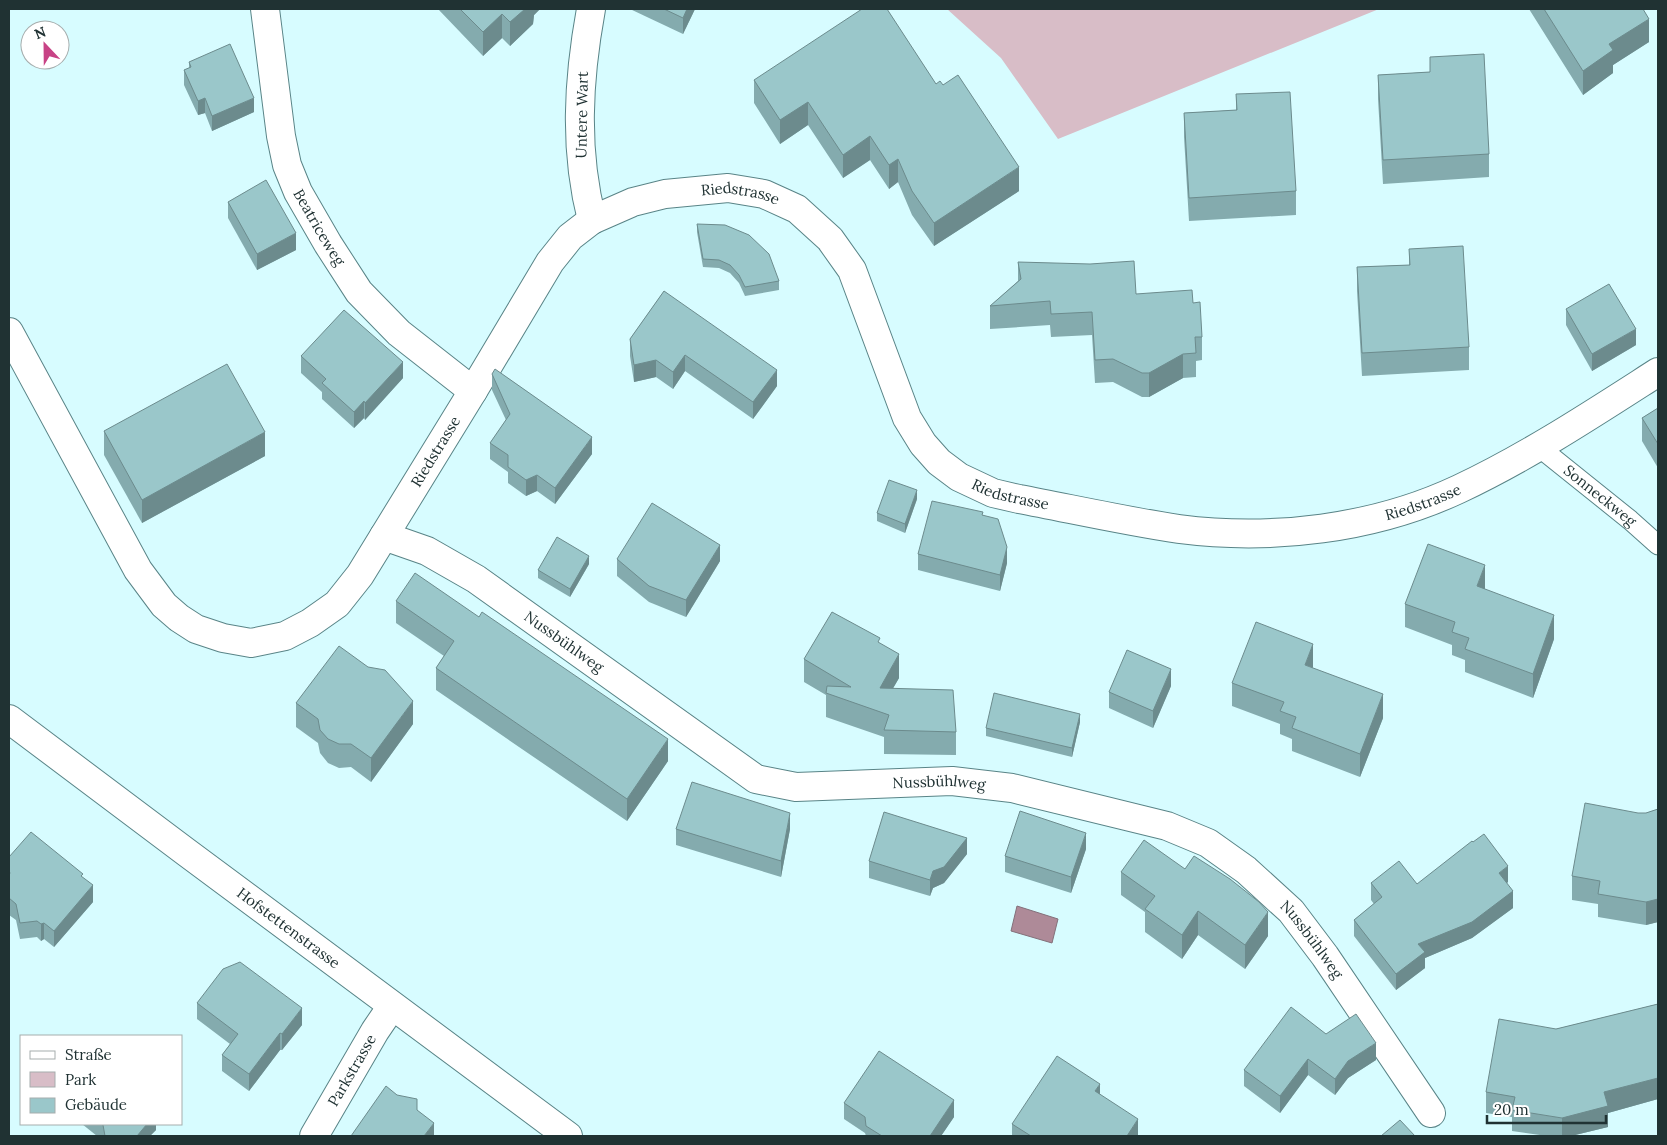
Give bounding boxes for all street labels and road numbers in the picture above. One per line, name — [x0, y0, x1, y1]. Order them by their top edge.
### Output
street label: Untere Wart — [571, 71, 592, 159]
street label: Riedstrasse — [700, 178, 783, 209]
street label: Beatriceweg — [289, 186, 350, 270]
street label: Riedstrasse — [406, 412, 464, 490]
street label: Sonneckweg — [1560, 461, 1641, 531]
street label: Riedstrasse — [969, 474, 1051, 514]
street label: Riedstrasse — [1383, 479, 1464, 524]
street label: Nussbühlweg — [521, 607, 608, 677]
street label: Nussbühlweg — [892, 771, 987, 794]
street label: Hofstettenstrasse — [233, 883, 344, 972]
street label: Nussbühlweg — [1276, 896, 1348, 983]
street label: Parkstrasse — [323, 1031, 380, 1109]

